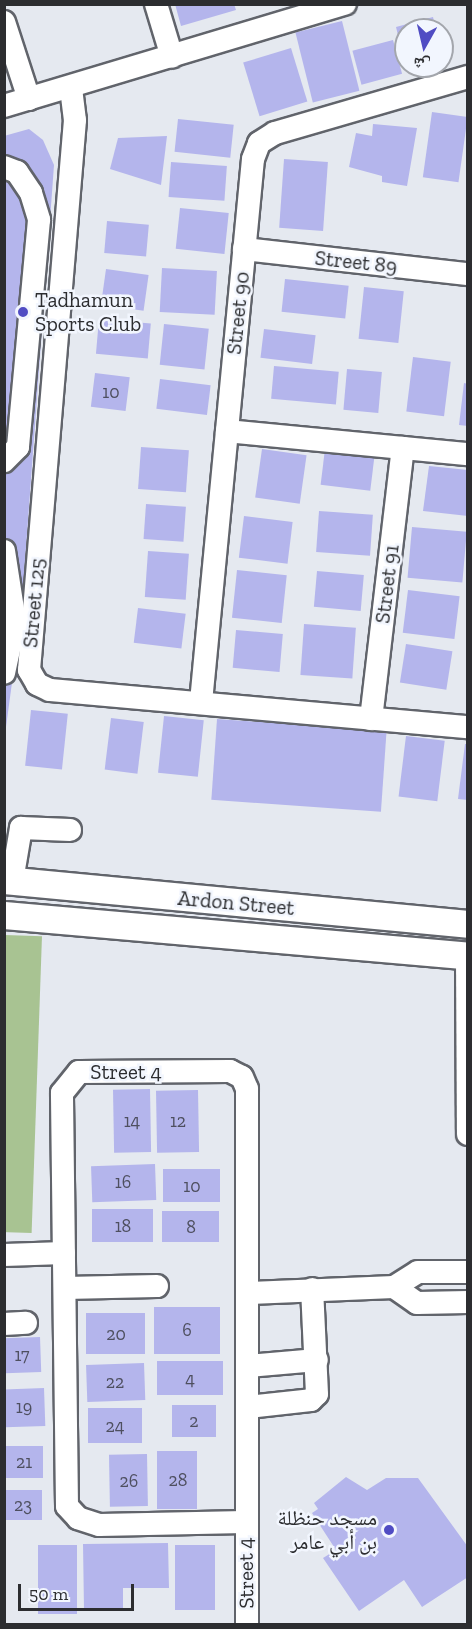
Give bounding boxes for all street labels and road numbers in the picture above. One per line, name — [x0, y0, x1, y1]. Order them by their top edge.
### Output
street label: Street 89 — [314, 245, 398, 279]
street label: Street 90 — [221, 270, 255, 356]
street label: Street 91 — [370, 543, 404, 625]
street label: Street 125 — [18, 557, 50, 649]
street label: Ardon Street — [177, 885, 295, 921]
street label: Street 4 — [90, 1059, 162, 1085]
street label: Street 4 — [233, 1537, 259, 1609]

